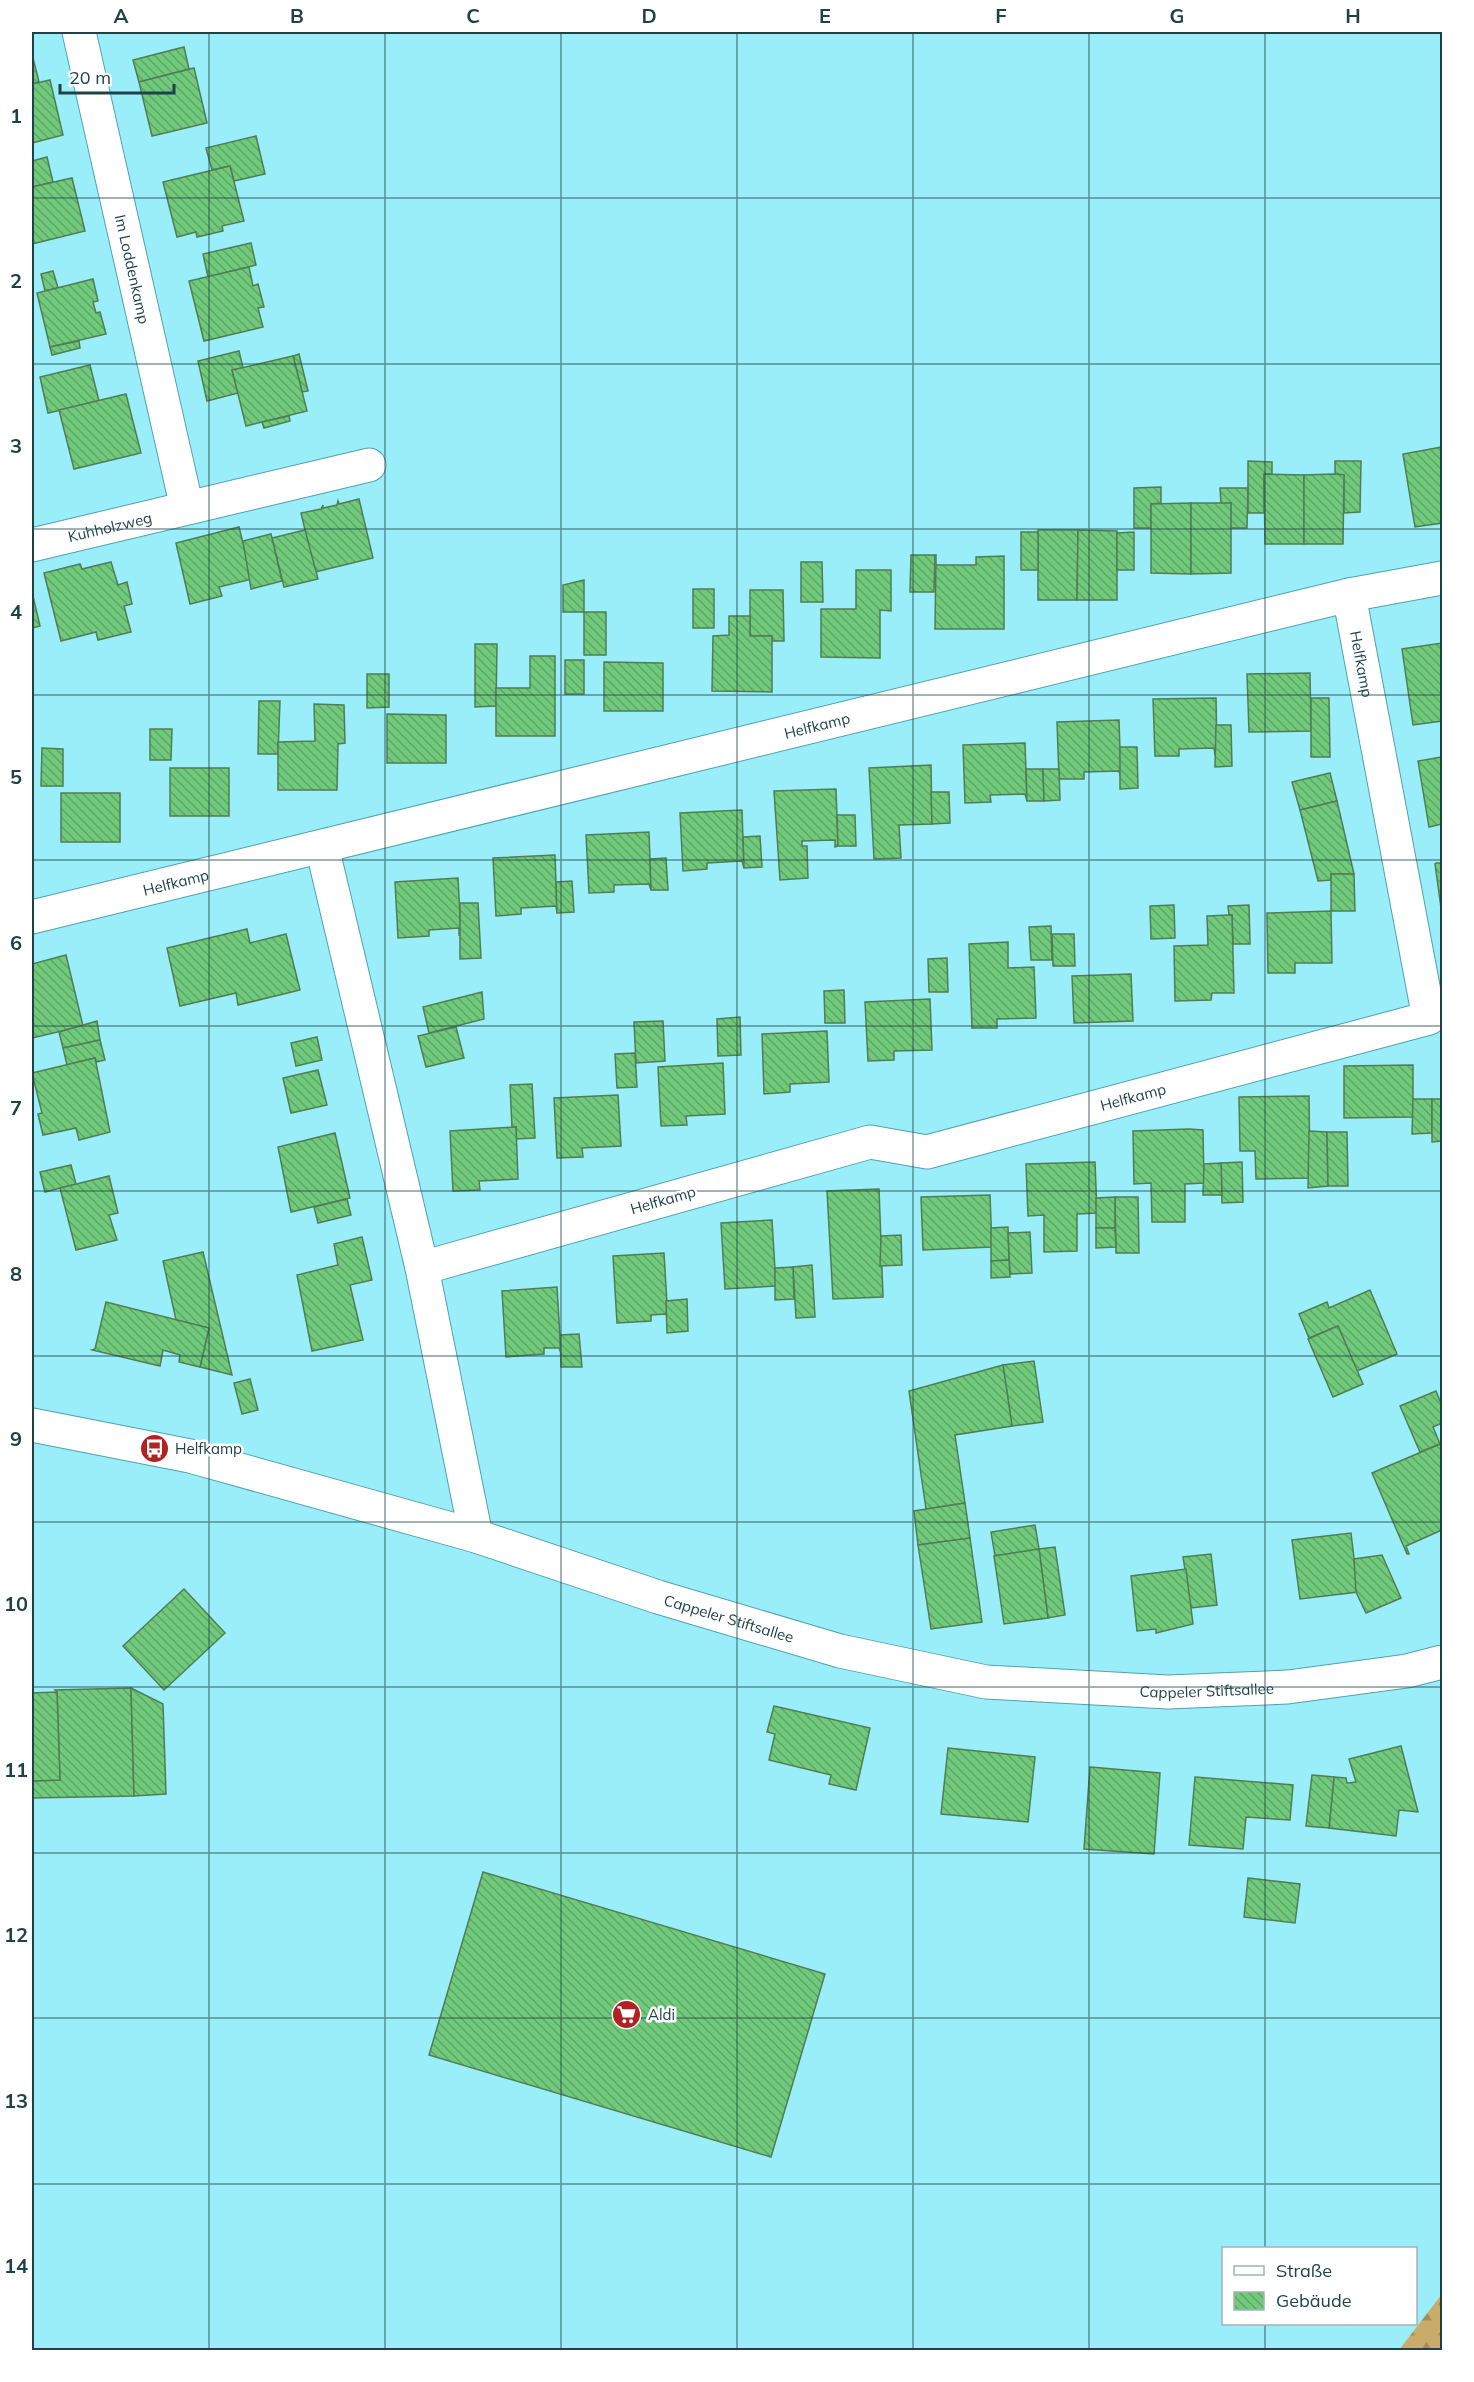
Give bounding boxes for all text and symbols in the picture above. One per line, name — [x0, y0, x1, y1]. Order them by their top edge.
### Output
text: A — [114, 3, 129, 28]
text: B — [290, 3, 304, 28]
text: C — [466, 3, 480, 28]
text: D — [641, 3, 657, 28]
text: E — [819, 3, 831, 28]
text: F — [995, 3, 1007, 28]
text: G — [1170, 3, 1184, 28]
text: H — [1345, 3, 1361, 28]
scale bar — [60, 57, 174, 95]
text: 20 m — [69, 66, 111, 89]
text: 1 — [10, 103, 22, 128]
street label: Im Loddenkamp — [111, 212, 154, 325]
text: 2 — [10, 268, 22, 293]
text: 3 — [10, 433, 22, 458]
street label: Kuhholzweg — [66, 507, 154, 546]
text: 4 — [10, 599, 22, 624]
street label: Helfkamp — [1346, 629, 1378, 699]
street label: Helfkamp — [782, 708, 852, 742]
text: 5 — [10, 764, 22, 789]
street label: Helfkamp — [141, 865, 211, 899]
text: 6 — [10, 930, 22, 955]
street label: Helfkamp — [1098, 1079, 1168, 1115]
text: 7 — [10, 1095, 22, 1120]
street label: Helfkamp — [628, 1182, 698, 1218]
text: 8 — [10, 1261, 22, 1286]
text: 9 — [10, 1426, 22, 1451]
bus stop icon: Helfkamp — [138, 1432, 170, 1464]
place label: Helfkamp — [175, 1439, 242, 1458]
street label: Cappeler Stiftsallee — [662, 1590, 796, 1646]
text: 10 — [4, 1591, 28, 1616]
street label: Cappeler Stiftsallee — [1139, 1678, 1274, 1702]
text: 11 — [4, 1757, 28, 1782]
text: 12 — [4, 1922, 28, 1947]
supermarket icon: Aldi — [611, 1998, 643, 2030]
place label: Aldi — [648, 2005, 675, 2024]
text: 13 — [4, 2088, 28, 2113]
legend — [1222, 2247, 1417, 2325]
text: 14 — [4, 2253, 28, 2278]
text: Straße — [1276, 2259, 1332, 2282]
text: Gebäude — [1276, 2289, 1352, 2312]

